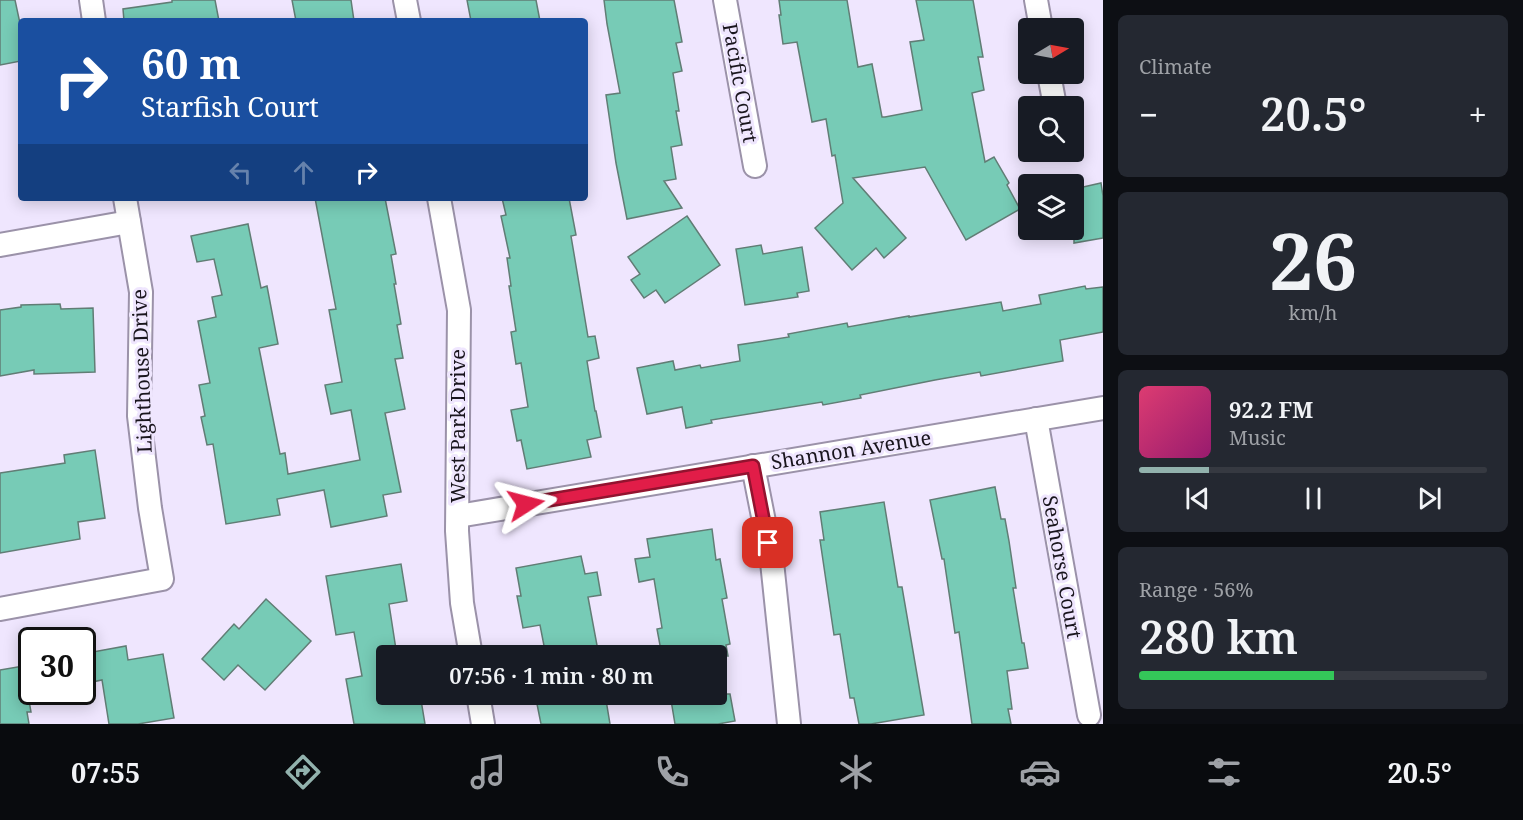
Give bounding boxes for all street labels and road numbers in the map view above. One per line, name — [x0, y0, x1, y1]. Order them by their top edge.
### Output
street label: Pacific Court — [717, 21, 764, 145]
street label: Lighthouse Drive — [125, 289, 158, 453]
street label: West Park Drive — [444, 349, 471, 503]
street label: Shannon Avenue — [769, 424, 933, 475]
street label: Seahorse Court — [1037, 493, 1088, 640]

